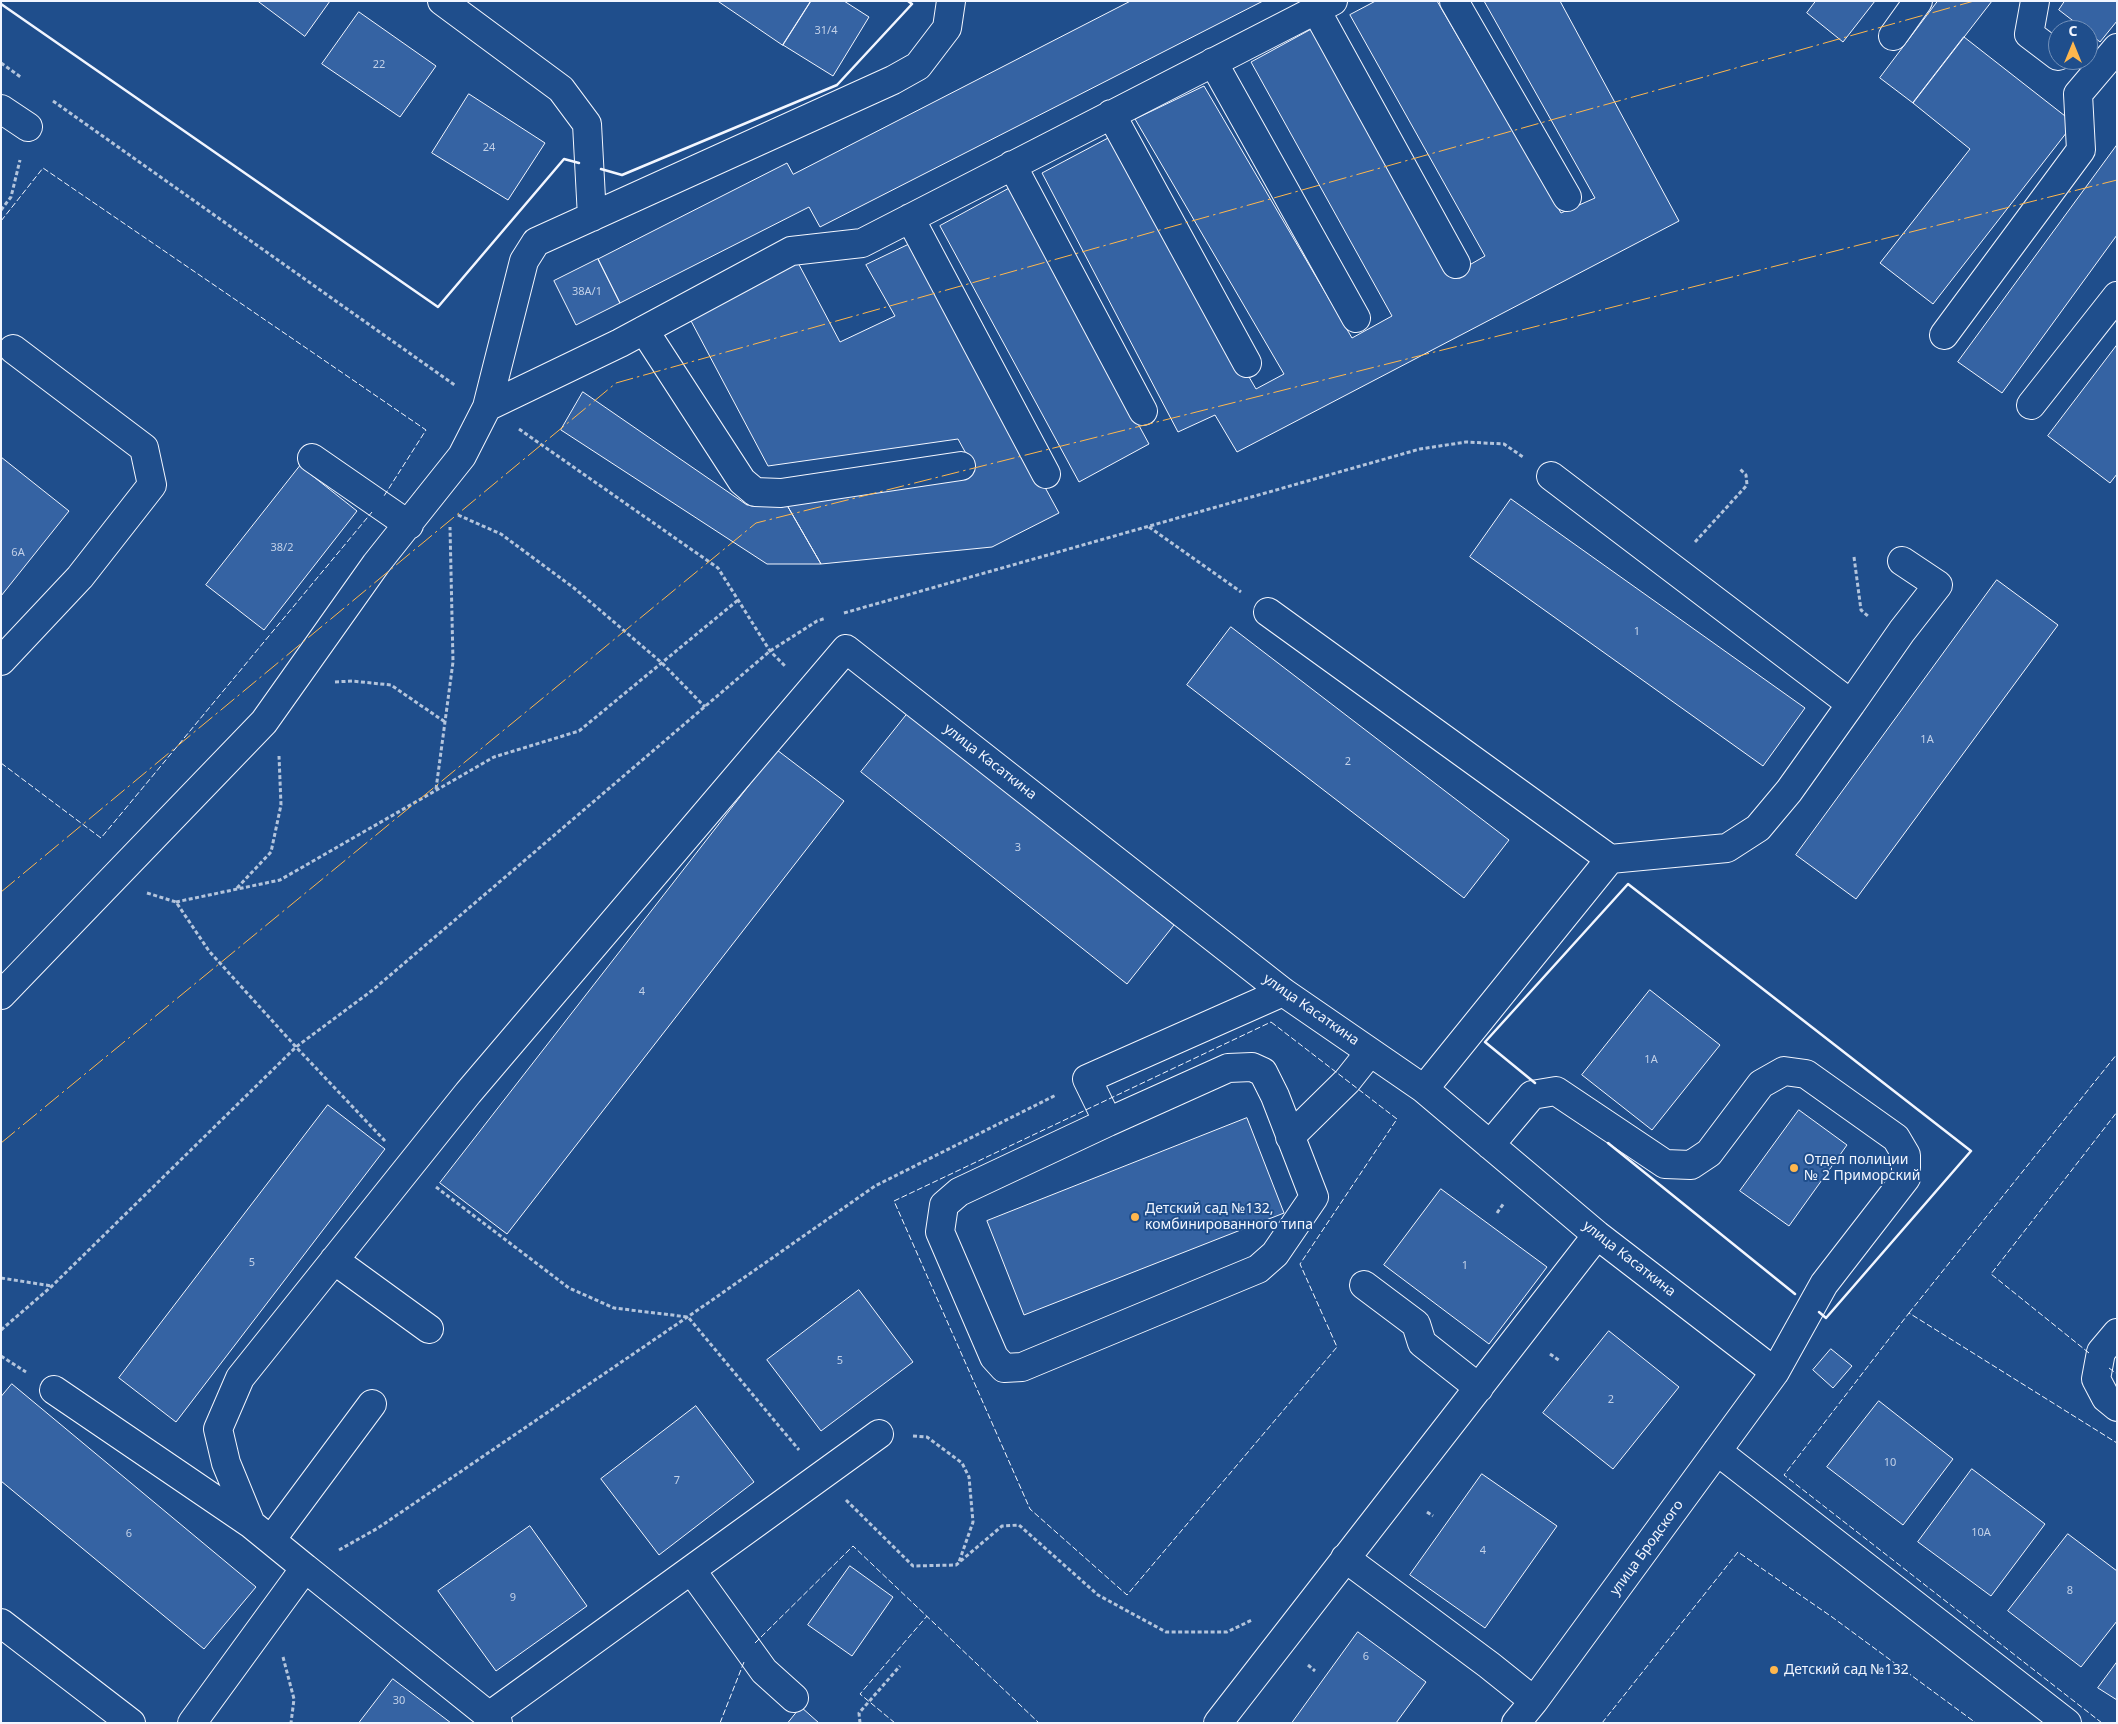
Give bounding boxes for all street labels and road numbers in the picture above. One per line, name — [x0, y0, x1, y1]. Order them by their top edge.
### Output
street label: улица Касаткина — [940, 721, 1040, 803]
street label: улица Касаткина — [1260, 971, 1362, 1049]
street label: улица Касаткина — [1579, 1218, 1679, 1300]
street label: улица Бродского — [1607, 1497, 1687, 1599]

